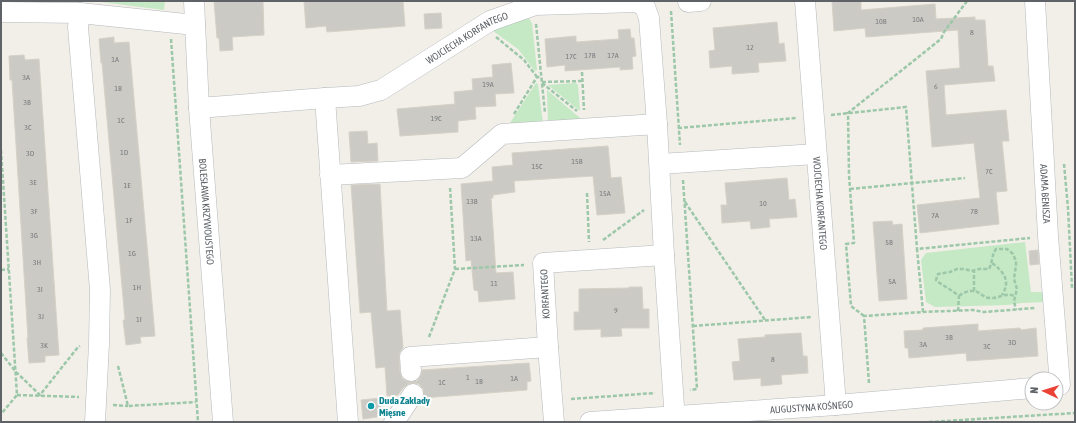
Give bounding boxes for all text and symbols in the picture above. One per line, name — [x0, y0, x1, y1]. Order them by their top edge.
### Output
street label: WOJCIECHA KORFANTEGO — [424, 10, 510, 66]
house number: 10A — [912, 15, 924, 24]
house number: 10B — [875, 17, 887, 26]
house number: 8 — [970, 28, 974, 37]
house number: 12 — [746, 43, 754, 52]
house number: 17B — [584, 51, 596, 60]
house number: 17A — [607, 51, 619, 60]
house number: 17C — [565, 52, 577, 61]
house number: 1A — [111, 55, 119, 64]
house number: 3A — [22, 73, 30, 82]
house number: 19A — [482, 80, 494, 89]
house number: 6 — [934, 82, 938, 91]
house number: 1B — [114, 84, 122, 93]
house number: 3B — [23, 98, 31, 107]
house number: 19C — [430, 114, 442, 123]
house number: 1C — [117, 116, 125, 125]
house number: 3C — [24, 123, 32, 132]
house number: 1D — [120, 148, 129, 157]
house number: 3D — [26, 149, 35, 158]
street label: WOJCIECHA KORFANTEGO — [811, 156, 830, 251]
house number: 15B — [571, 157, 583, 166]
street label: BOLESŁAWA KRZYWOUSTEGO — [197, 158, 216, 265]
house number: 15C — [531, 162, 543, 171]
street label: ADAMA BENISZA — [1039, 164, 1053, 224]
house number: 7C — [985, 167, 993, 176]
house number: 3E — [29, 178, 37, 187]
house number: 1E — [123, 181, 131, 190]
house number: 15A — [599, 189, 611, 198]
house number: 13B — [466, 197, 478, 206]
house number: 10 — [759, 199, 767, 208]
house number: 3F — [31, 207, 38, 216]
house number: 7B — [970, 207, 978, 216]
house number: 7A — [931, 211, 939, 220]
house number: 1F — [126, 216, 133, 225]
house number: 3G — [30, 231, 38, 240]
house number: 13A — [470, 234, 482, 243]
house number: 5B — [885, 238, 893, 247]
house number: 1G — [128, 249, 136, 258]
house number: 3H — [33, 258, 41, 267]
street label: KORFANTEGO — [538, 269, 552, 319]
house number: 5A — [888, 277, 896, 286]
house number: 11 — [490, 279, 498, 288]
house number: 1H — [133, 283, 141, 292]
house number: 3I — [37, 285, 43, 294]
house number: 9 — [614, 306, 618, 315]
house number: 3J — [38, 312, 44, 321]
house number: 1I — [136, 315, 142, 324]
house number: 3B — [945, 333, 953, 342]
house number: 3D — [1008, 338, 1017, 347]
house number: 3A — [919, 340, 927, 349]
house number: 3K — [40, 341, 48, 350]
house number: 3C — [983, 342, 991, 351]
house number: 8 — [771, 355, 775, 364]
north arrow — [1024, 371, 1064, 411]
house number: 1 — [466, 373, 470, 382]
house number: 1A — [510, 374, 518, 383]
house number: 1B — [475, 377, 483, 386]
house number: 1C — [438, 378, 446, 387]
text: N — [1028, 387, 1040, 394]
place label: Duda Zakłady Mięsne — [379, 395, 431, 418]
street label: AUGUSTYNA KOŚNEGO — [770, 398, 854, 415]
marker: Duda Zakłady Mięsne — [366, 401, 376, 411]

